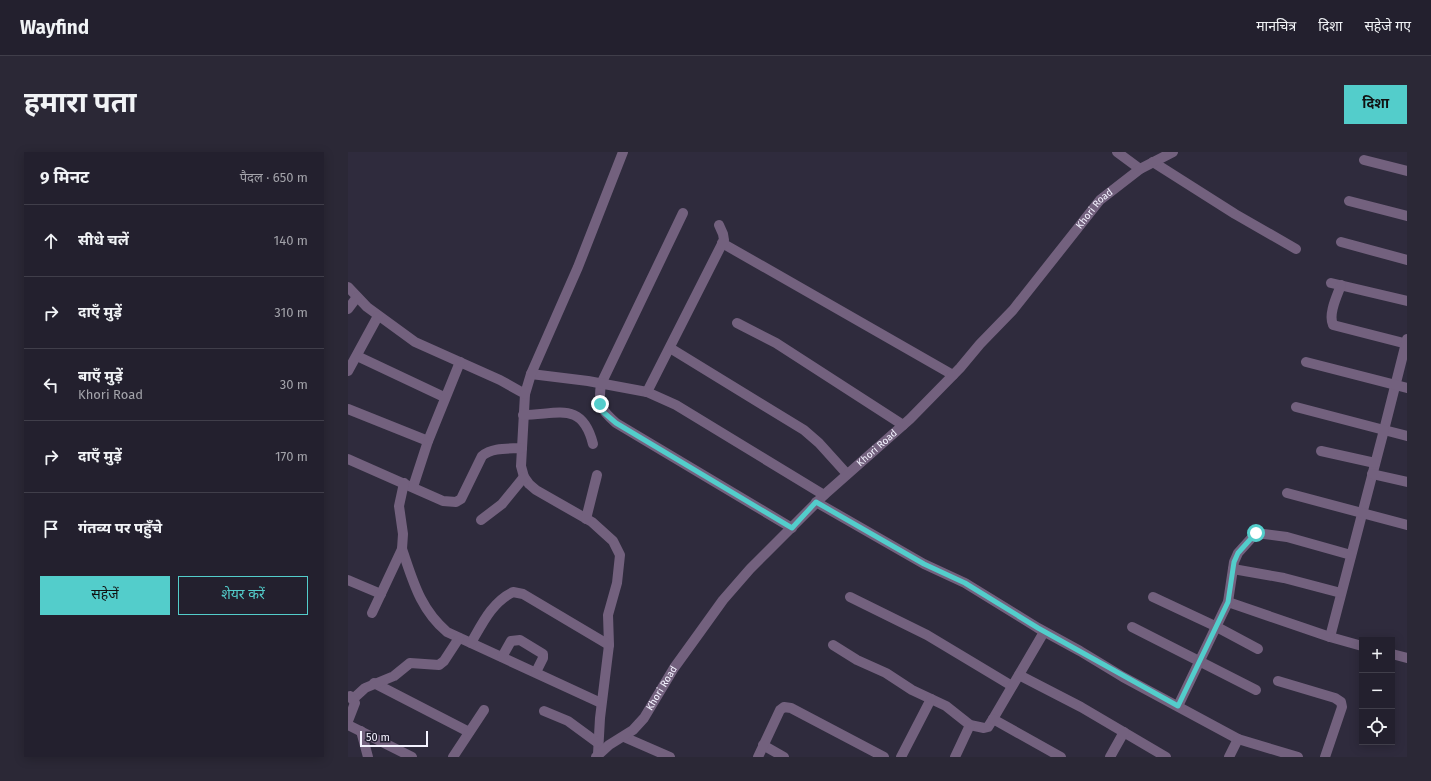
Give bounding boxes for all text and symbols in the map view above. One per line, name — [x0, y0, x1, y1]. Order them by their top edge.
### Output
text: Wayfind — [20, 16, 89, 39]
text: मानचित्र — [1256, 18, 1296, 35]
text: दिशा — [1318, 18, 1342, 35]
text: सहेजे गए — [1364, 18, 1411, 35]
button: दिशा — [1344, 85, 1407, 124]
text: हमारा पता — [24, 86, 136, 119]
text: 9 मिनट — [40, 167, 89, 188]
text: पैदल · 650 m — [240, 170, 308, 185]
street label: Khori Road — [1073, 186, 1115, 231]
icon: ahead — [40, 230, 62, 252]
text: सीधे चलें — [78, 231, 129, 249]
text: 140 m — [274, 233, 308, 248]
icon: right — [40, 302, 62, 324]
text: दाएँ मुड़ें — [78, 303, 122, 321]
text: 310 m — [274, 305, 308, 320]
text: बाएँ मुड़ें — [78, 367, 123, 385]
icon: left — [40, 374, 62, 396]
text: 30 m — [280, 377, 308, 392]
text: Khori Road — [78, 387, 143, 402]
route end — [591, 395, 609, 413]
street label: Khori Road — [854, 427, 900, 469]
icon: right — [40, 446, 62, 468]
text: दाएँ मुड़ें — [78, 447, 122, 465]
text: 170 m — [275, 449, 308, 464]
icon: arrive — [40, 518, 62, 540]
text: गंतव्य पर पहुँचे — [78, 519, 162, 537]
route start — [1247, 524, 1265, 542]
button: सहेजें — [40, 576, 170, 615]
button: शेयर करें — [178, 576, 308, 615]
map controls — [1359, 637, 1395, 745]
button: + — [1359, 637, 1395, 673]
street label: Khori Road — [644, 664, 680, 713]
button: − — [1359, 673, 1395, 709]
button: locate — [1359, 709, 1395, 745]
scale bar — [360, 729, 428, 748]
text: 50 m — [366, 731, 390, 744]

